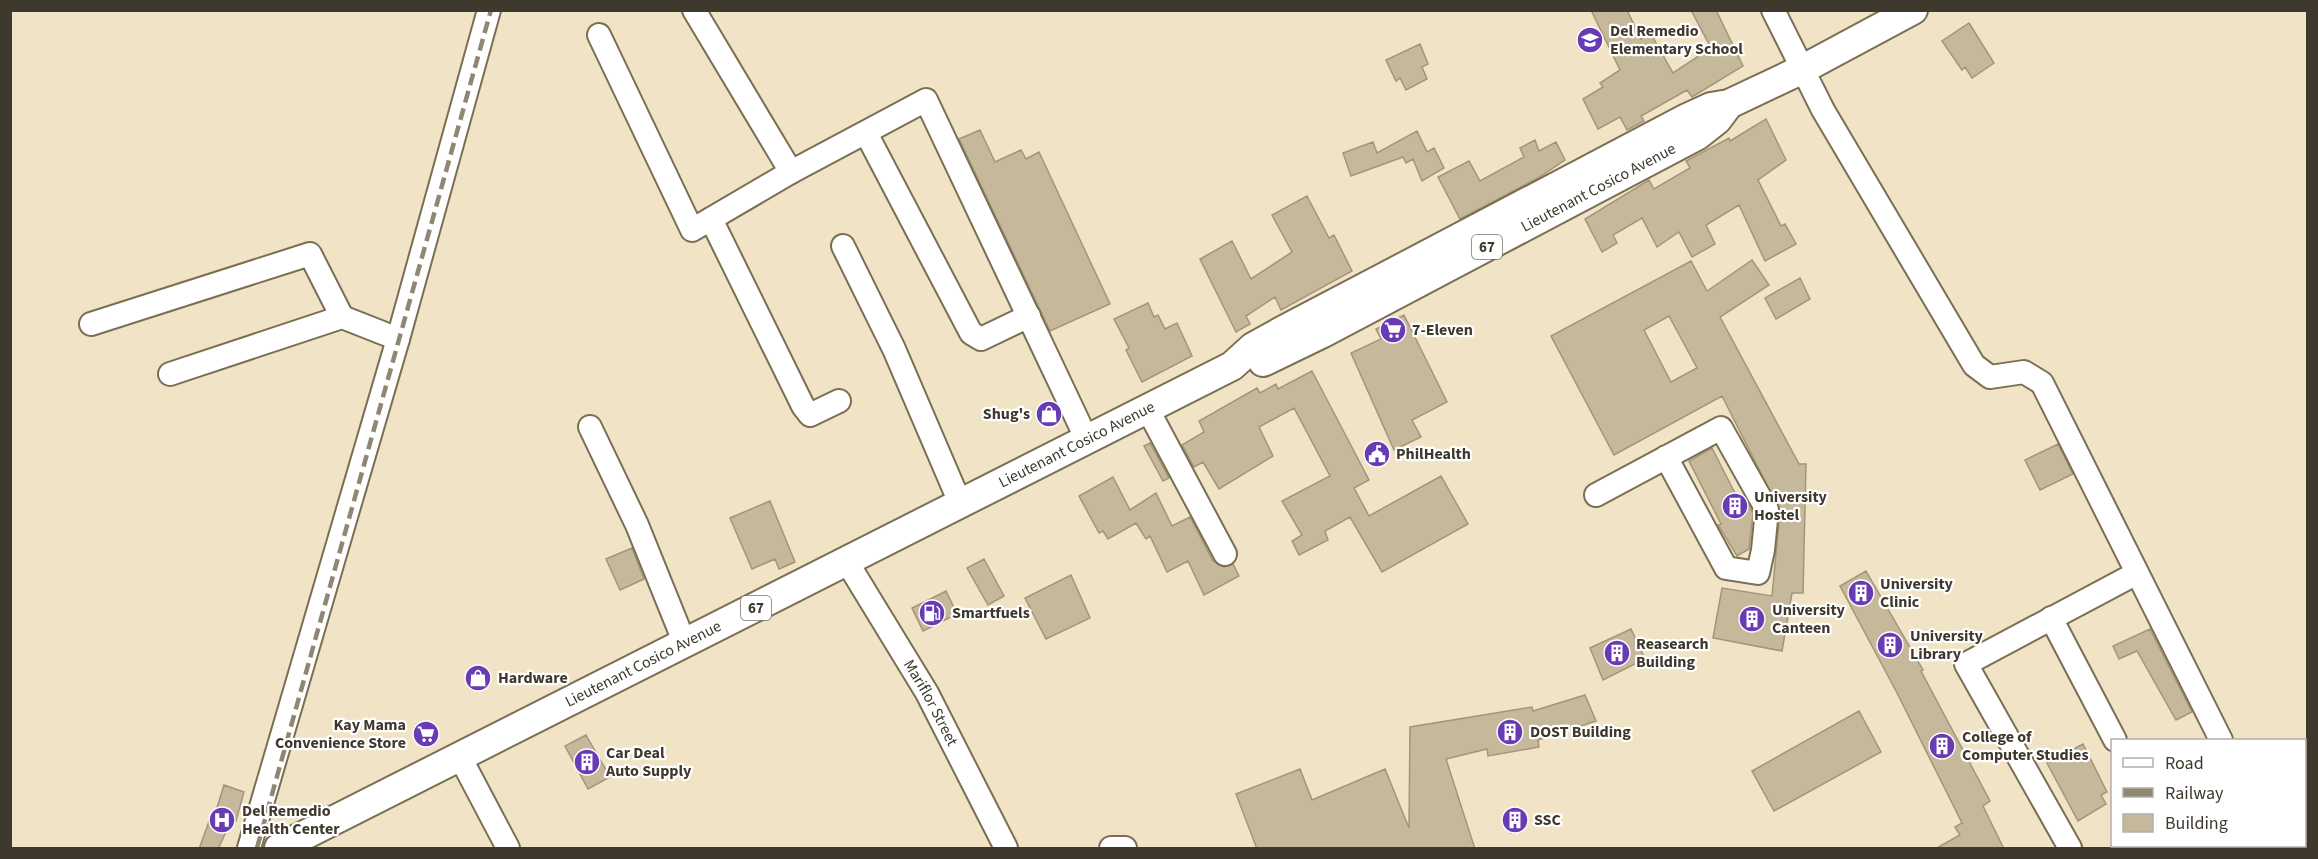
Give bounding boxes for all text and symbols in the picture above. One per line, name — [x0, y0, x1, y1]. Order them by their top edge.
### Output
place label: Del Remedio Elementary School — [1610, 20, 1743, 60]
school or university icon: Del Remedio Elementary School — [1575, 25, 1605, 55]
street label: Lieutenant Cosico Avenue — [1517, 138, 1680, 238]
road number: 67 — [1472, 235, 1502, 259]
supermarket icon: 7-Eleven — [1378, 315, 1408, 345]
place label: 7-Eleven — [1412, 319, 1473, 341]
street label: Lieutenant Cosico Avenue — [995, 396, 1159, 493]
shop icon: Shug's — [1034, 399, 1064, 429]
place label: Shug's — [983, 403, 1030, 425]
public building icon: PhilHealth — [1362, 439, 1392, 469]
place label: PhilHealth — [1396, 443, 1471, 465]
place label: University Hostel — [1754, 486, 1828, 526]
building icon: University Hostel — [1720, 491, 1750, 521]
place label: University Clinic — [1880, 573, 1954, 613]
building icon: University Clinic — [1846, 578, 1876, 608]
road number: 67 — [741, 596, 771, 620]
fuel station icon: Smartfuels — [917, 598, 947, 628]
place label: University Canteen — [1772, 599, 1846, 639]
place label: Smartfuels — [952, 602, 1030, 624]
building icon: University Canteen — [1737, 604, 1767, 634]
street label: Lieutenant Cosico Avenue — [561, 615, 725, 713]
place label: University Library — [1910, 625, 1984, 665]
building icon: University Library — [1875, 630, 1905, 660]
place label: Reasearch Building — [1636, 633, 1709, 673]
building icon: Reasearch Building — [1602, 638, 1632, 668]
street label: Mariflor Street — [898, 655, 964, 750]
shop icon: Hardware — [463, 663, 493, 693]
place label: Hardware — [498, 667, 568, 689]
place label: Kay Mama Convenience Store — [275, 714, 406, 754]
building icon: DOST Building — [1495, 717, 1525, 747]
supermarket icon: Kay Mama Convenience Store — [411, 719, 441, 749]
place label: DOST Building — [1530, 721, 1631, 743]
place label: College of Computer Studies — [1962, 726, 2088, 766]
building icon: College of Computer Studies — [1927, 731, 1957, 761]
legend — [2111, 739, 2306, 847]
place label: Car Deal Auto Supply — [605, 742, 692, 782]
building icon: Car Deal Auto Supply — [572, 747, 602, 777]
text: Road — [2165, 751, 2204, 776]
text: Railway — [2165, 781, 2224, 806]
place label: Del Remedio Health Center — [242, 800, 340, 840]
hospital icon: Del Remedio Health Center — [207, 805, 237, 835]
building icon: SSC — [1500, 805, 1530, 835]
place label: SSC — [1534, 809, 1561, 831]
text: Building — [2165, 811, 2228, 836]

